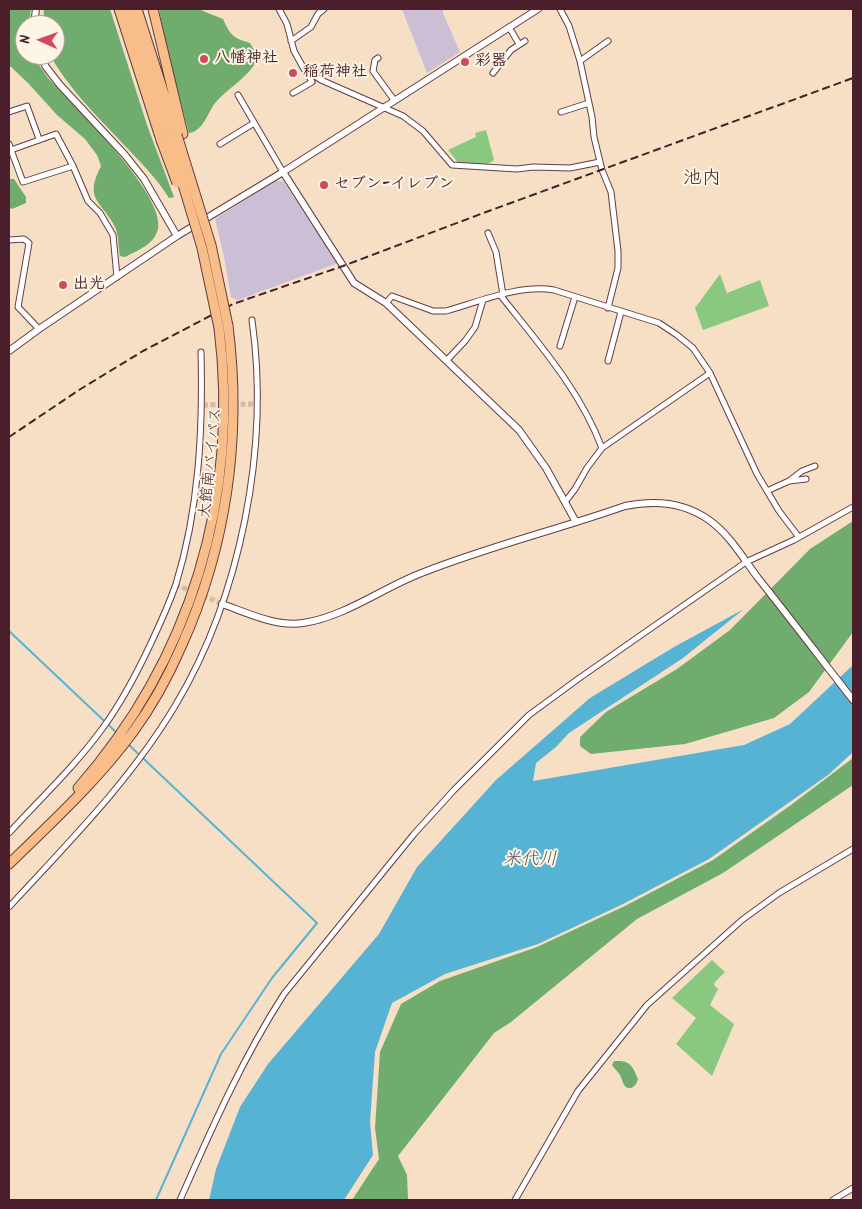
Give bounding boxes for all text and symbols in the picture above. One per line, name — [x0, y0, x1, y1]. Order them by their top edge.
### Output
north arrow — [15, 15, 65, 65]
text: N — [15, 35, 37, 44]
place label: 八幡神社 — [214, 49, 278, 69]
place label: 彩器 — [475, 52, 507, 72]
marker: 八幡神社 — [198, 53, 210, 65]
marker: 彩器 — [459, 56, 471, 68]
place label: 稲荷神社 — [303, 63, 367, 83]
marker: 稲荷神社 — [287, 67, 299, 79]
district label: 池内 — [683, 169, 721, 191]
place label: セブン-イレブン — [334, 175, 454, 195]
marker: セブン-イレブン — [318, 179, 330, 191]
place label: 出光 — [73, 275, 105, 295]
marker: 出光 — [57, 279, 69, 291]
street label: 大館南バイパス — [197, 406, 227, 520]
water label: 米代川 — [503, 850, 557, 872]

